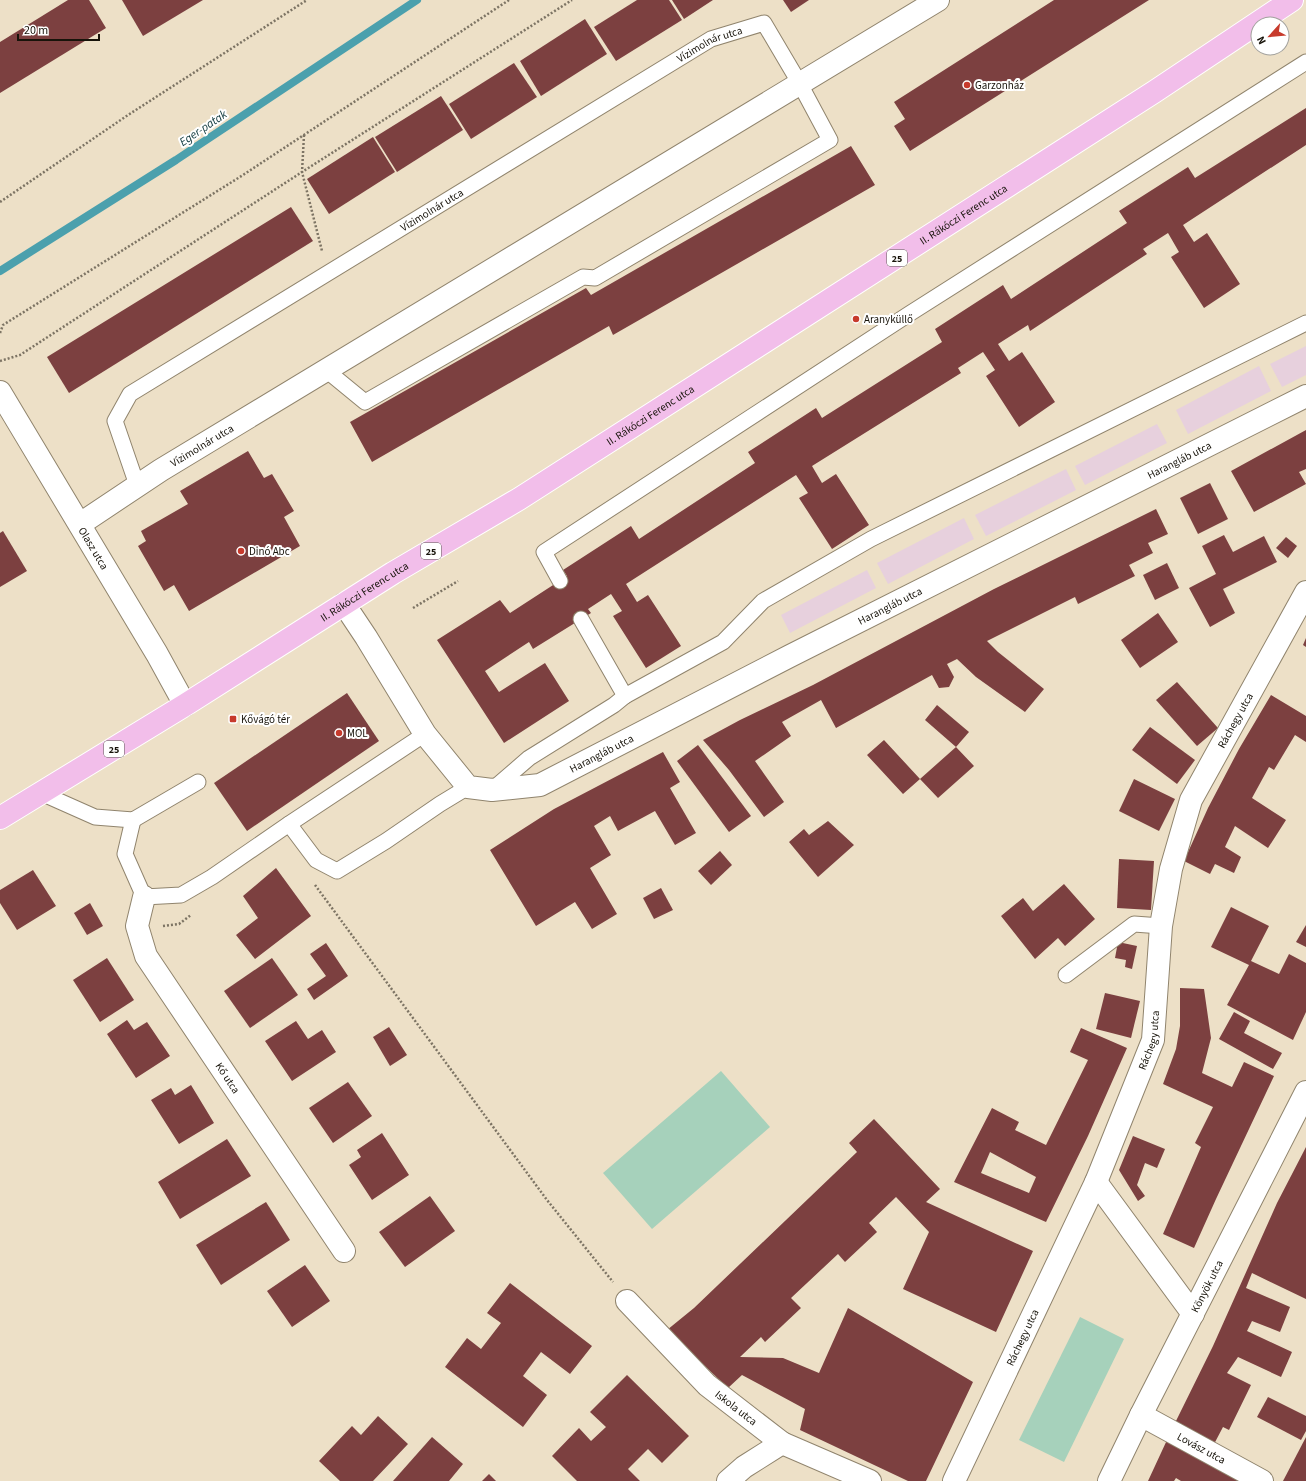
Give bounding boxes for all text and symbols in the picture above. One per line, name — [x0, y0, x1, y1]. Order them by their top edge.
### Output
scale bar — [18, 16, 99, 42]
north arrow — [1250, 16, 1290, 56]
text: 20 m — [24, 22, 48, 39]
street label: Vízimolnár utca — [674, 23, 744, 66]
text: N — [1253, 34, 1270, 47]
place label: Garzonház — [975, 78, 1024, 93]
marker: Garzonház — [962, 80, 972, 90]
water label: Eger-patak — [176, 106, 231, 151]
street label: II. Rákóczi Ferenc utca — [917, 181, 1010, 248]
street label: Vízimolnár utca — [397, 185, 466, 235]
road number: 25 — [887, 250, 907, 266]
place label: Aranyküllő — [864, 312, 913, 327]
marker: Aranyküllő — [851, 314, 861, 324]
street label: II. Rákóczi Ferenc utca — [604, 382, 697, 449]
street label: Vízimolnár utca — [168, 421, 236, 471]
street label: Harangláb utca — [1145, 438, 1214, 483]
street label: Olasz utca — [75, 524, 112, 572]
road number: 25 — [421, 543, 441, 559]
place label: Dinó Abc — [249, 544, 290, 559]
marker: Dinó Abc — [236, 546, 246, 556]
street label: II. Rákóczi Ferenc utca — [318, 559, 411, 625]
street label: Harangláb utca — [855, 584, 925, 629]
street label: Ráchegy utca — [1214, 690, 1257, 751]
place label: Kővágó tér — [241, 712, 290, 727]
marker: Kővágó tér — [228, 714, 238, 724]
place label: MOL — [347, 726, 368, 741]
marker: MOL — [334, 728, 344, 738]
street label: Harangláb utca — [567, 731, 636, 776]
road number: 25 — [104, 741, 124, 757]
street label: Ráchegy utca — [1135, 1010, 1163, 1072]
street label: Kő utca — [212, 1060, 243, 1097]
street label: Könyök utca — [1188, 1258, 1227, 1315]
street label: Ráchegy utca — [1003, 1307, 1043, 1368]
street label: Iskola utca — [712, 1387, 760, 1429]
street label: Lovász utca — [1174, 1429, 1228, 1468]

